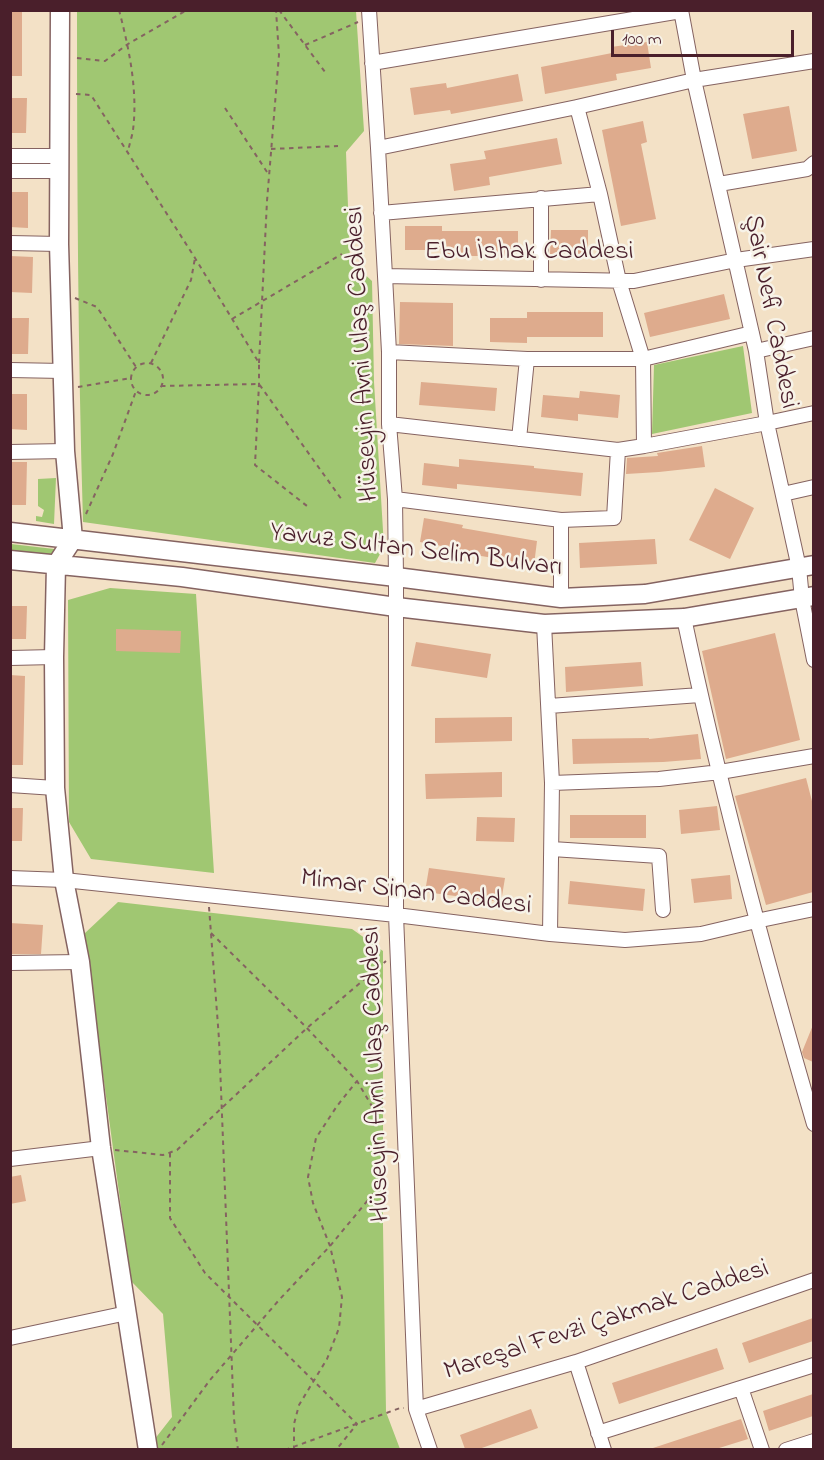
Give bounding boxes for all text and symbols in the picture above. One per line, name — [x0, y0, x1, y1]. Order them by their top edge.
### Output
scale bar — [614, 18, 797, 56]
text: 100 m — [622, 27, 662, 53]
street label: Hüseyin Avni Ulaş Caddesi — [340, 205, 388, 503]
street label: Şair Nefi Caddesi — [734, 212, 804, 412]
street label: Ebu İshak Caddesi — [424, 238, 634, 270]
street label: Yavuz Sultan Selim Bulvarı — [268, 518, 564, 586]
street label: Mimar Sinan Caddesi — [299, 864, 533, 924]
street label: Hüseyin Avni Ulaş Caddesi — [357, 926, 399, 1222]
street label: Mareşal Fevzi Çakmak Caddesi — [440, 1254, 774, 1390]

